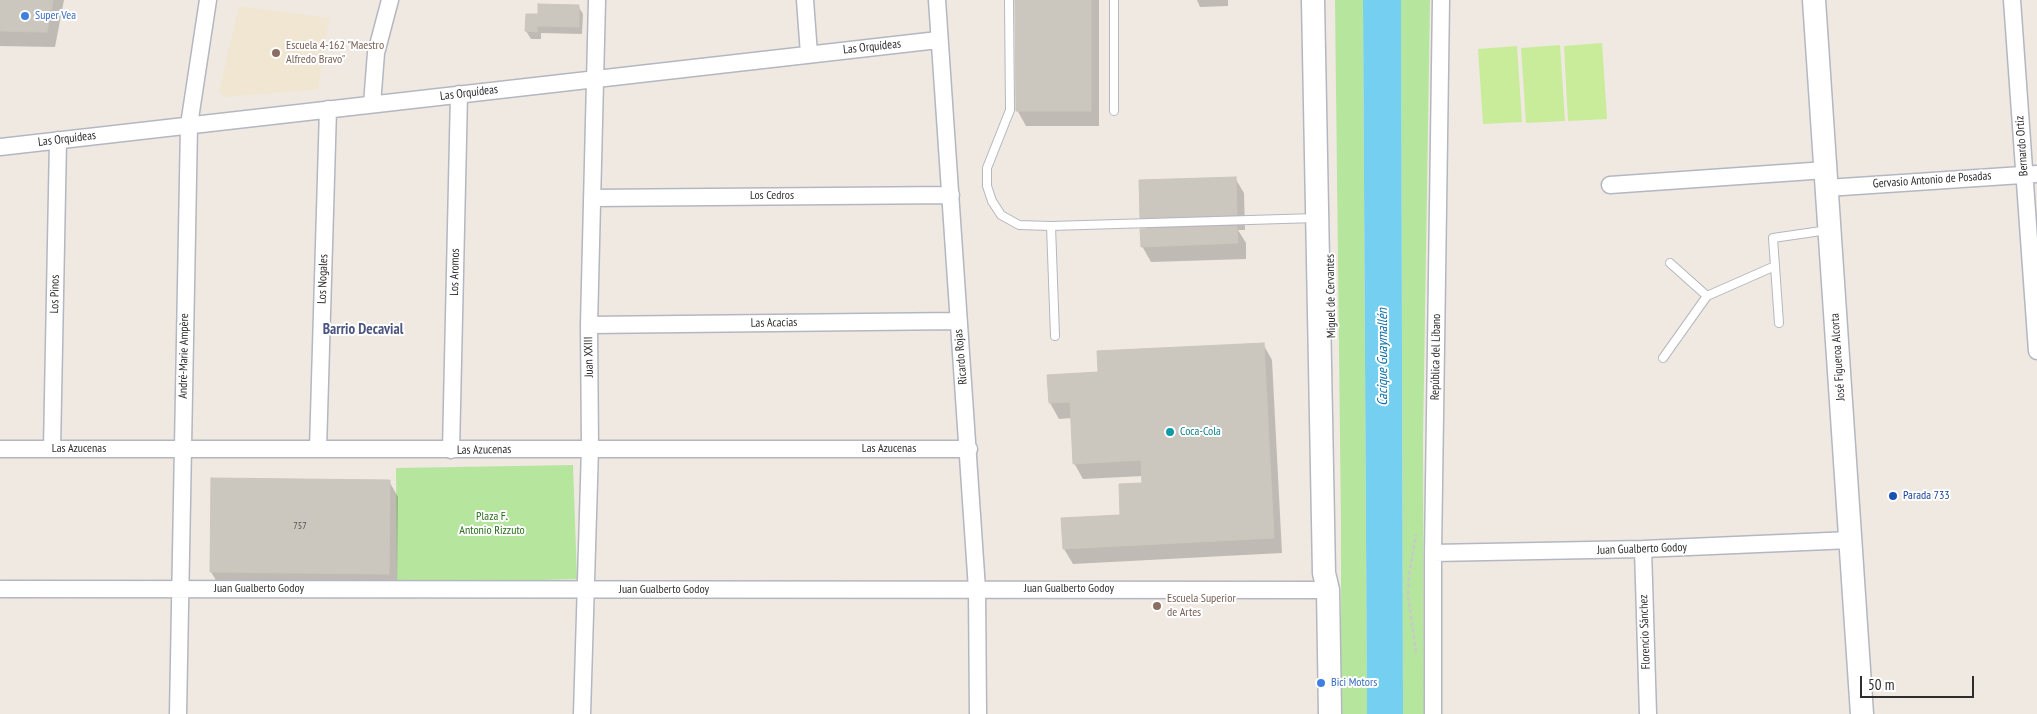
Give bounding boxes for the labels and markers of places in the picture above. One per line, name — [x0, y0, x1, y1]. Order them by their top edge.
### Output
place label: Super Vea — [35, 9, 76, 23]
marker: Super Vea — [19, 10, 31, 22]
place label: Escuela 4-162 "Maestro Alfredo Bravo" — [286, 39, 384, 67]
marker: Escuela 4-162 "Maestro Alfredo Bravo" — [270, 47, 282, 59]
place label: Coca-Cola — [1180, 425, 1221, 439]
marker: Coca-Cola — [1164, 426, 1176, 438]
place label: Parada 733 — [1903, 489, 1950, 503]
marker: Parada 733 — [1887, 490, 1899, 502]
place label: Escuela Superior de Artes — [1167, 592, 1236, 620]
marker: Escuela Superior de Artes — [1151, 600, 1163, 612]
place label: Bici Motors — [1331, 676, 1377, 690]
marker: Bici Motors — [1315, 677, 1327, 689]

